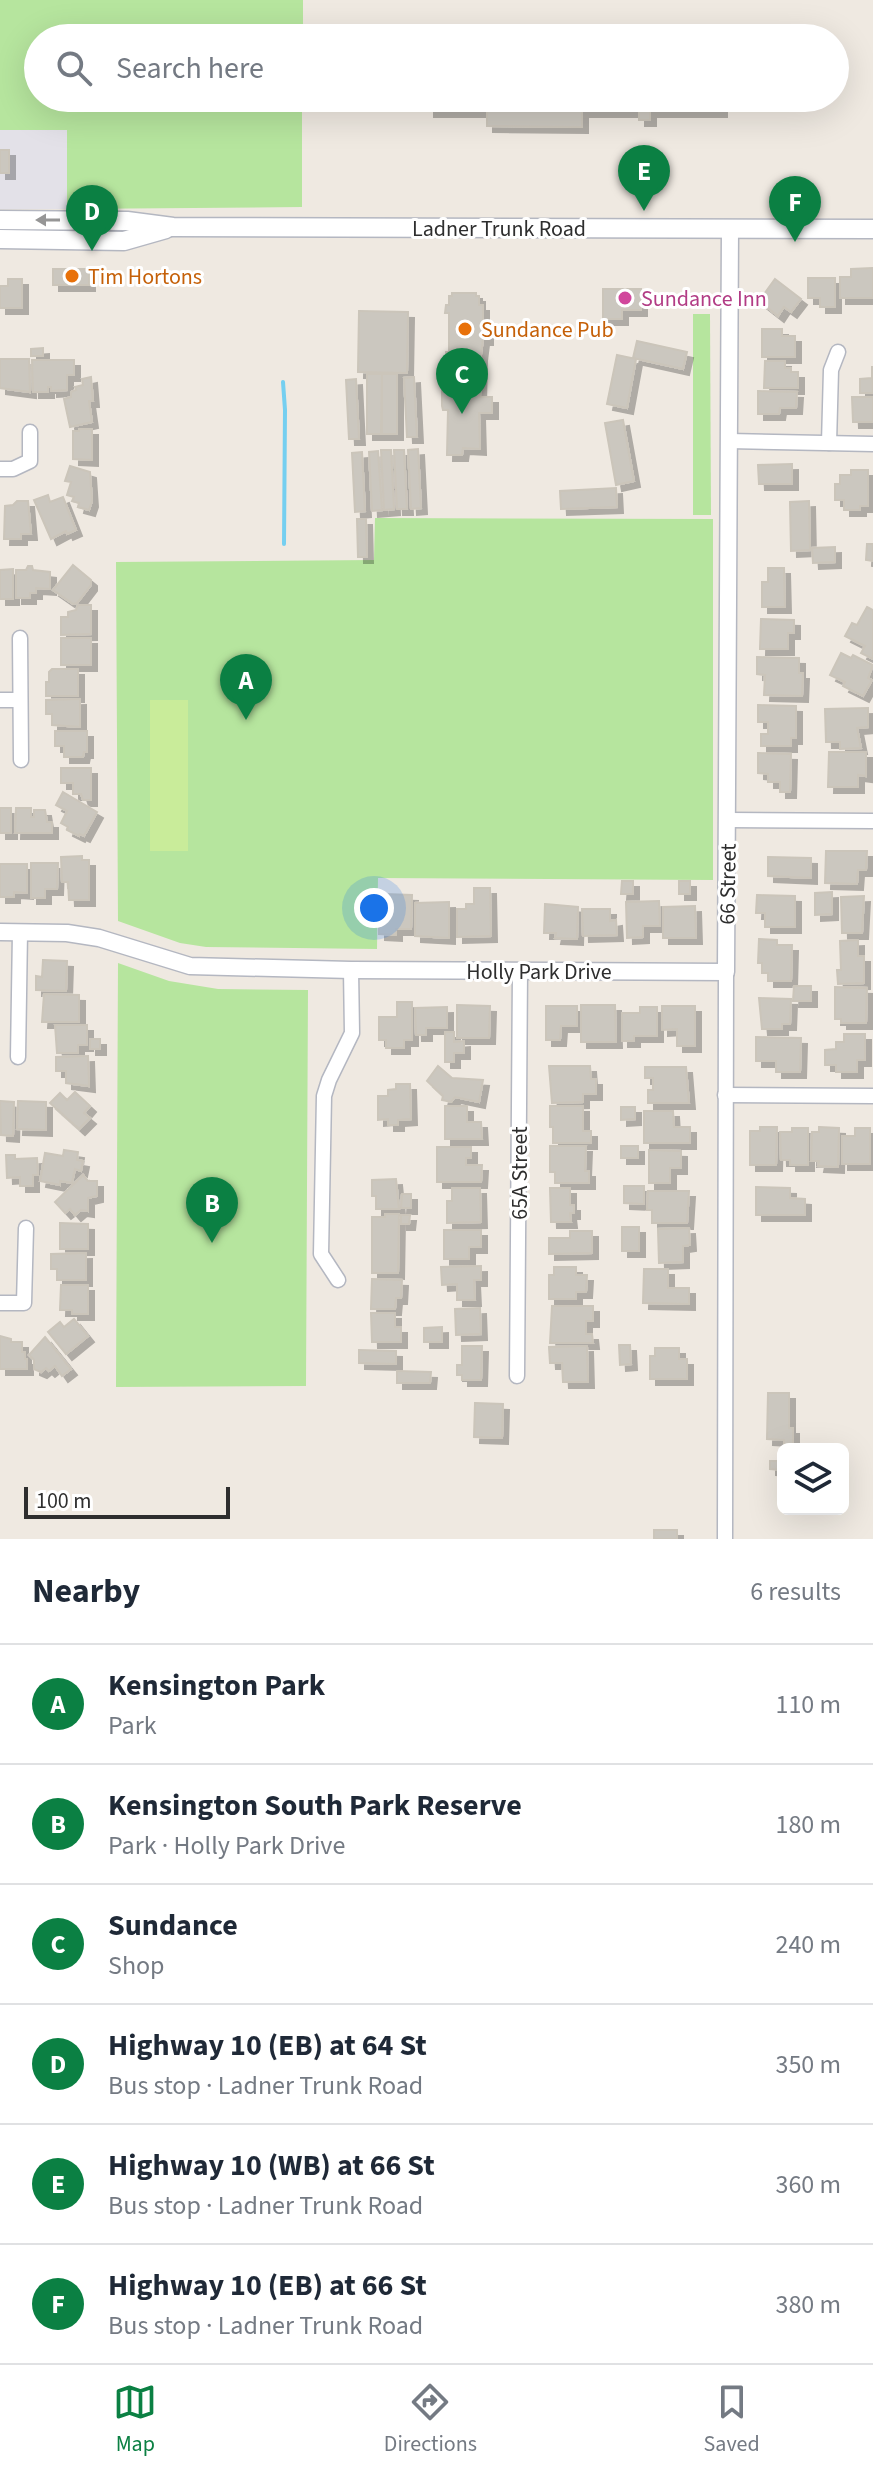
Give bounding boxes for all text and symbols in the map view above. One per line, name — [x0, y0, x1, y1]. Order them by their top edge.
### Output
search box — [24, 24, 849, 112]
icon: search — [52, 46, 96, 90]
text: Search here — [116, 47, 264, 90]
pin: E — [618, 145, 670, 211]
pin: F — [769, 176, 821, 242]
pin: D — [66, 185, 118, 251]
street label: Ladner Trunk Road — [412, 213, 586, 245]
one-way arrow — [35, 214, 60, 226]
place label: Tim Hortons — [88, 261, 202, 293]
marker: Tim Hortons — [63, 267, 81, 285]
place label: Sundance Inn — [641, 283, 767, 315]
marker: Sundance Inn — [616, 289, 634, 307]
place label: Sundance Pub — [481, 314, 614, 346]
marker: Sundance Pub — [456, 320, 474, 338]
pin: C — [436, 348, 488, 414]
pin: A — [220, 654, 272, 720]
street label: 66 Street — [711, 842, 745, 925]
your location — [354, 888, 394, 928]
street label: Holly Park Drive — [466, 956, 612, 988]
street label: 65A Street — [504, 1126, 536, 1220]
pin: B — [186, 1177, 238, 1243]
map controls — [777, 1443, 849, 1515]
button: layers — [777, 1443, 849, 1515]
scale bar — [24, 1483, 230, 1519]
text: 100 m — [36, 1485, 91, 1517]
text: Nearby — [32, 1567, 140, 1616]
text: 6 results — [750, 1573, 841, 1610]
text: Kensington Park — [108, 1664, 325, 1707]
text: A — [51, 1686, 65, 1723]
text: 110 m — [775, 1686, 841, 1723]
text: Park — [108, 1707, 157, 1744]
text: Kensington South Park Reserve — [108, 1784, 522, 1827]
text: B — [50, 1806, 66, 1843]
text: 180 m — [775, 1806, 841, 1843]
text: Park · Holly Park Drive — [108, 1827, 345, 1864]
text: Sundance — [108, 1904, 238, 1947]
text: C — [50, 1926, 66, 1963]
text: 240 m — [775, 1926, 841, 1963]
text: Shop — [108, 1947, 165, 1984]
text: Highway 10 (EB) at 64 St — [108, 2024, 427, 2067]
text: D — [50, 2046, 66, 2083]
text: 350 m — [775, 2046, 841, 2083]
text: Bus stop · Ladner Trunk Road — [108, 2067, 423, 2104]
text: Highway 10 (WB) at 66 St — [108, 2144, 435, 2187]
text: E — [51, 2166, 65, 2203]
text: 360 m — [775, 2166, 841, 2203]
text: Bus stop · Ladner Trunk Road — [108, 2187, 423, 2224]
text: Highway 10 (EB) at 66 St — [108, 2264, 427, 2307]
text: F — [51, 2286, 65, 2323]
text: 380 m — [775, 2286, 841, 2323]
text: Bus stop · Ladner Trunk Road — [108, 2307, 423, 2344]
tab: Map — [113, 2380, 157, 2460]
tab: Directions — [384, 2380, 477, 2460]
tab: Saved — [704, 2380, 760, 2460]

